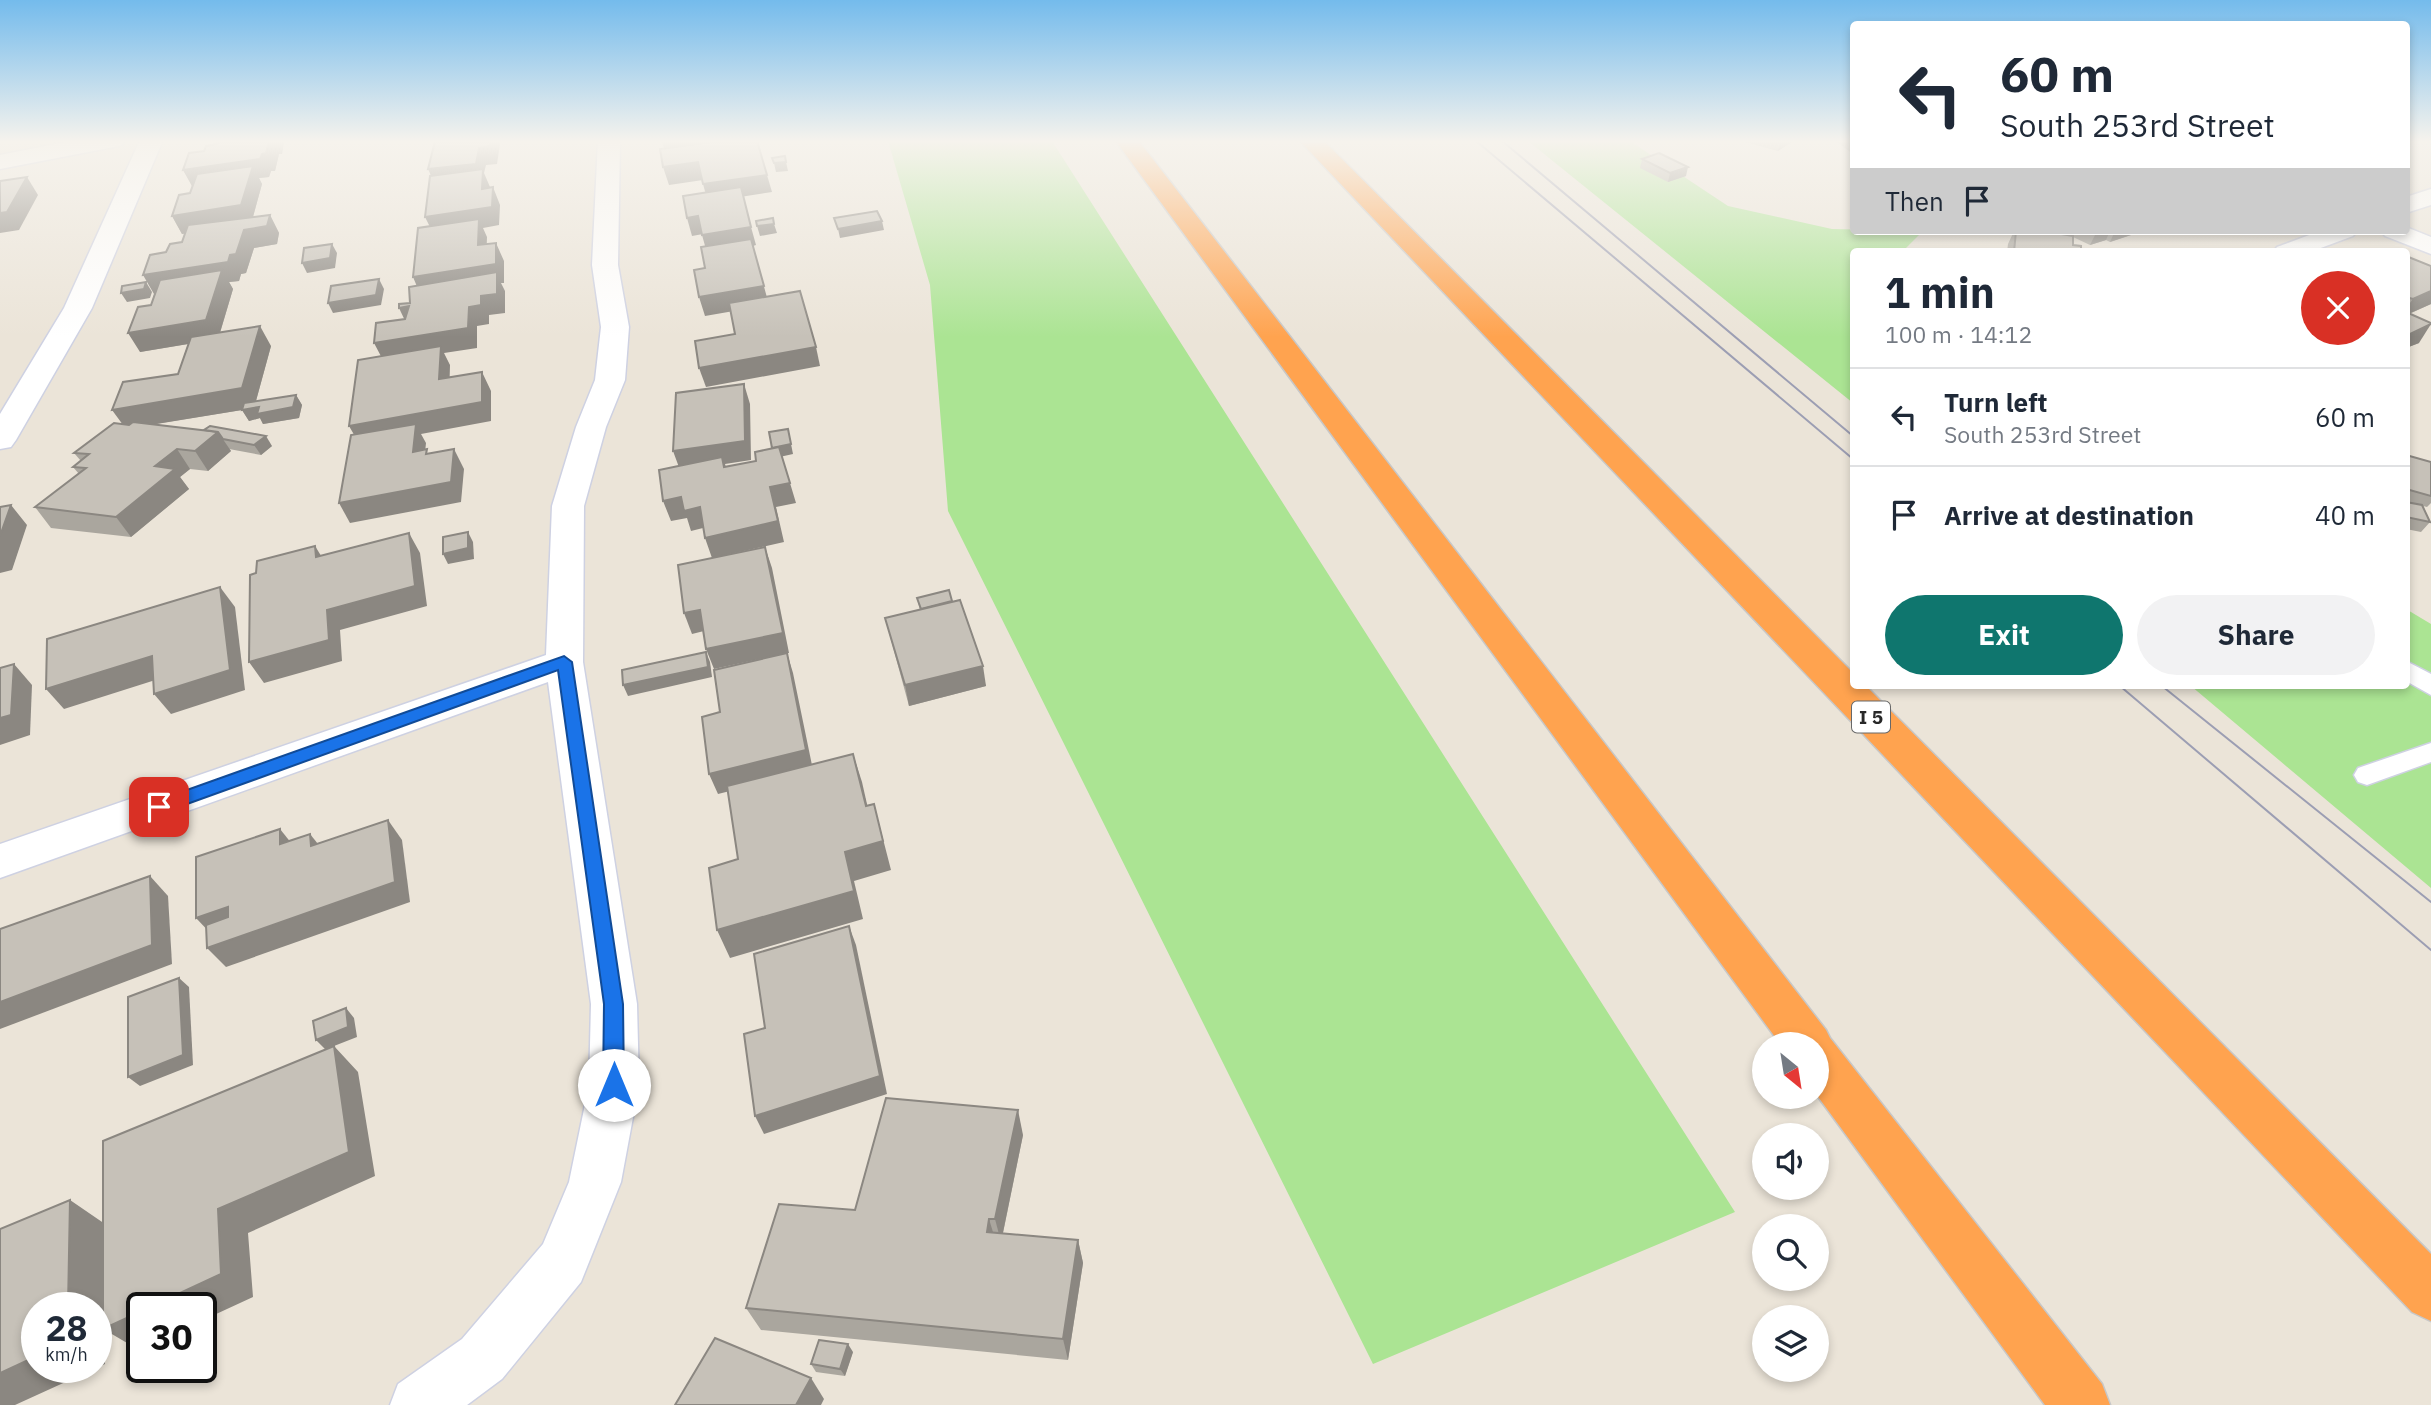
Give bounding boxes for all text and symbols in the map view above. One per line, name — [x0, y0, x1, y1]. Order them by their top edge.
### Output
text: 60 m — [2000, 42, 2114, 105]
icon: left — [1885, 49, 1976, 140]
text: South 253rd Street — [2000, 104, 2275, 146]
icon: arrive — [1958, 182, 1996, 220]
text: Then — [1885, 184, 1944, 218]
text: 1 min — [1885, 265, 1995, 320]
button: close — [2301, 271, 2375, 345]
text: 100 m · 14:12 — [1885, 319, 2032, 349]
text: Turn left — [1944, 385, 2047, 419]
icon: left — [1885, 398, 1923, 436]
text: 60 m — [2315, 400, 2375, 434]
text: South 253rd Street — [1944, 419, 2141, 449]
icon: arrive — [1885, 496, 1923, 534]
text: Arrive at destination — [1944, 498, 2194, 532]
text: 40 m — [2315, 498, 2375, 532]
button: Exit — [1885, 595, 2123, 675]
button: Share — [2137, 595, 2375, 675]
road number: I 5 — [1852, 702, 1890, 732]
pin — [129, 777, 189, 837]
icon: arrive — [140, 788, 178, 826]
north arrow — [1752, 1032, 1829, 1110]
map controls — [1752, 1032, 1829, 1382]
position arrow — [577, 1048, 651, 1122]
button: sound — [1752, 1123, 1829, 1200]
button: search — [1752, 1214, 1829, 1291]
speed limit sign: 30 — [126, 1292, 217, 1383]
text: 28 — [45, 1305, 88, 1351]
button: layers — [1752, 1305, 1829, 1382]
text: km/h — [45, 1343, 88, 1366]

